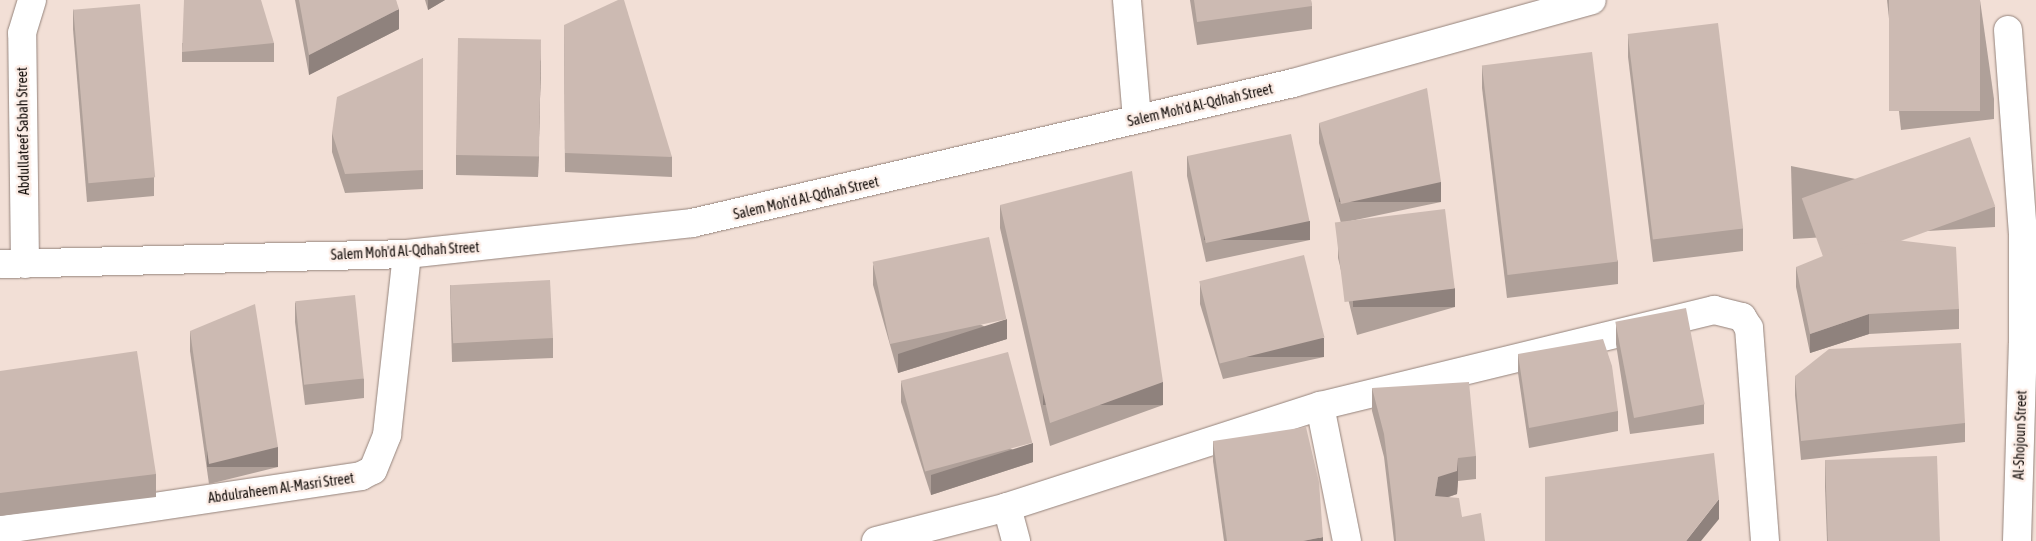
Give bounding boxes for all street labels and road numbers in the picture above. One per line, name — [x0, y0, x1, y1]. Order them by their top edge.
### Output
street label: Abdullateef Sabah Street — [13, 67, 33, 195]
street label: Salem Moh'd Al-Qdhah Street — [1126, 80, 1274, 130]
street label: Salem Moh'd Al-Qdhah Street — [732, 173, 880, 223]
street label: Salem Moh'd Al-Qdhah Street — [330, 239, 480, 263]
street label: Al-Shojoun Street — [2010, 390, 2030, 480]
street label: Abdulraheem Al-Masri Street — [207, 469, 355, 507]

